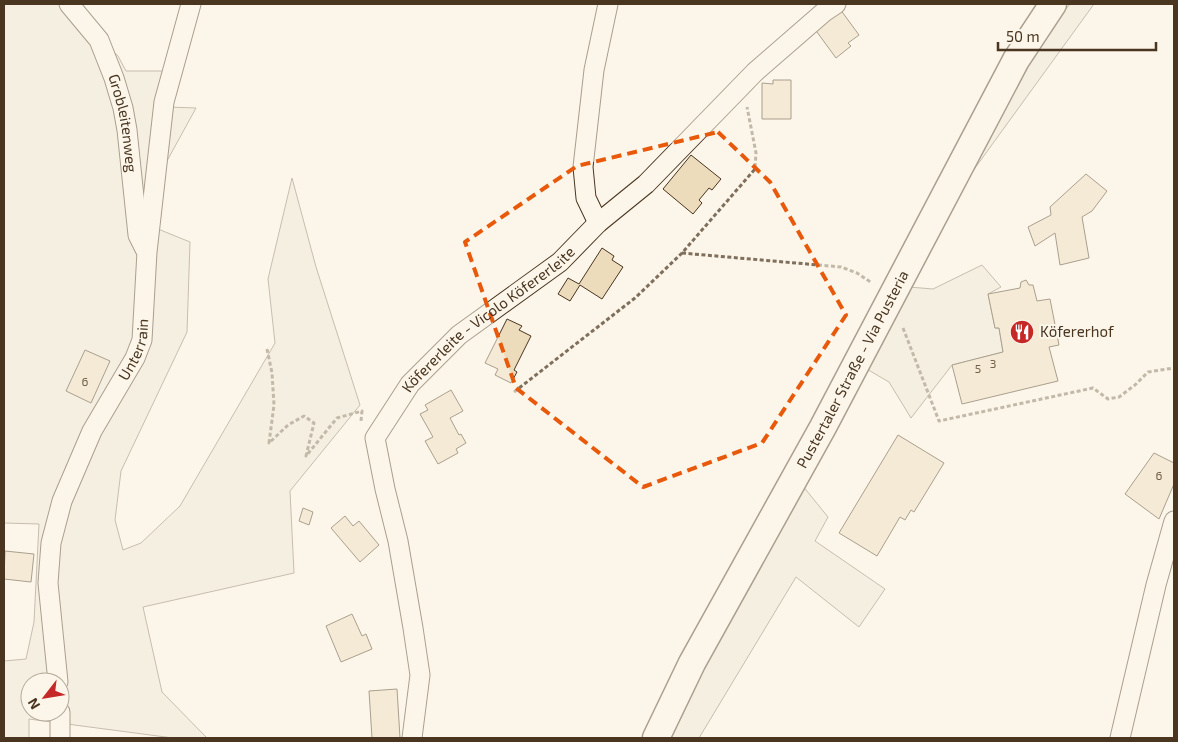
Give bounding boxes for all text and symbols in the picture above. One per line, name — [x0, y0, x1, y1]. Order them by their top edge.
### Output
scale bar — [998, 20, 1156, 52]
text: 50 m — [1006, 27, 1040, 45]
street label: Grobleitenweg — [105, 72, 141, 174]
street label: Köfererleite - Vicolo Köfererleite — [397, 242, 578, 395]
street label: Pustertaler Straße - Via Pusteria — [792, 267, 912, 471]
street label: Unterrain — [114, 318, 151, 383]
restaurant icon: Köfererhof — [1009, 319, 1035, 345]
place label: Köfererhof — [1040, 322, 1114, 340]
house number: 3 — [990, 356, 996, 370]
house number: 5 — [975, 361, 981, 375]
house number: 6 — [82, 374, 89, 388]
house number: 6 — [1156, 468, 1163, 482]
north arrow — [20, 672, 70, 722]
text: N — [24, 695, 43, 713]

